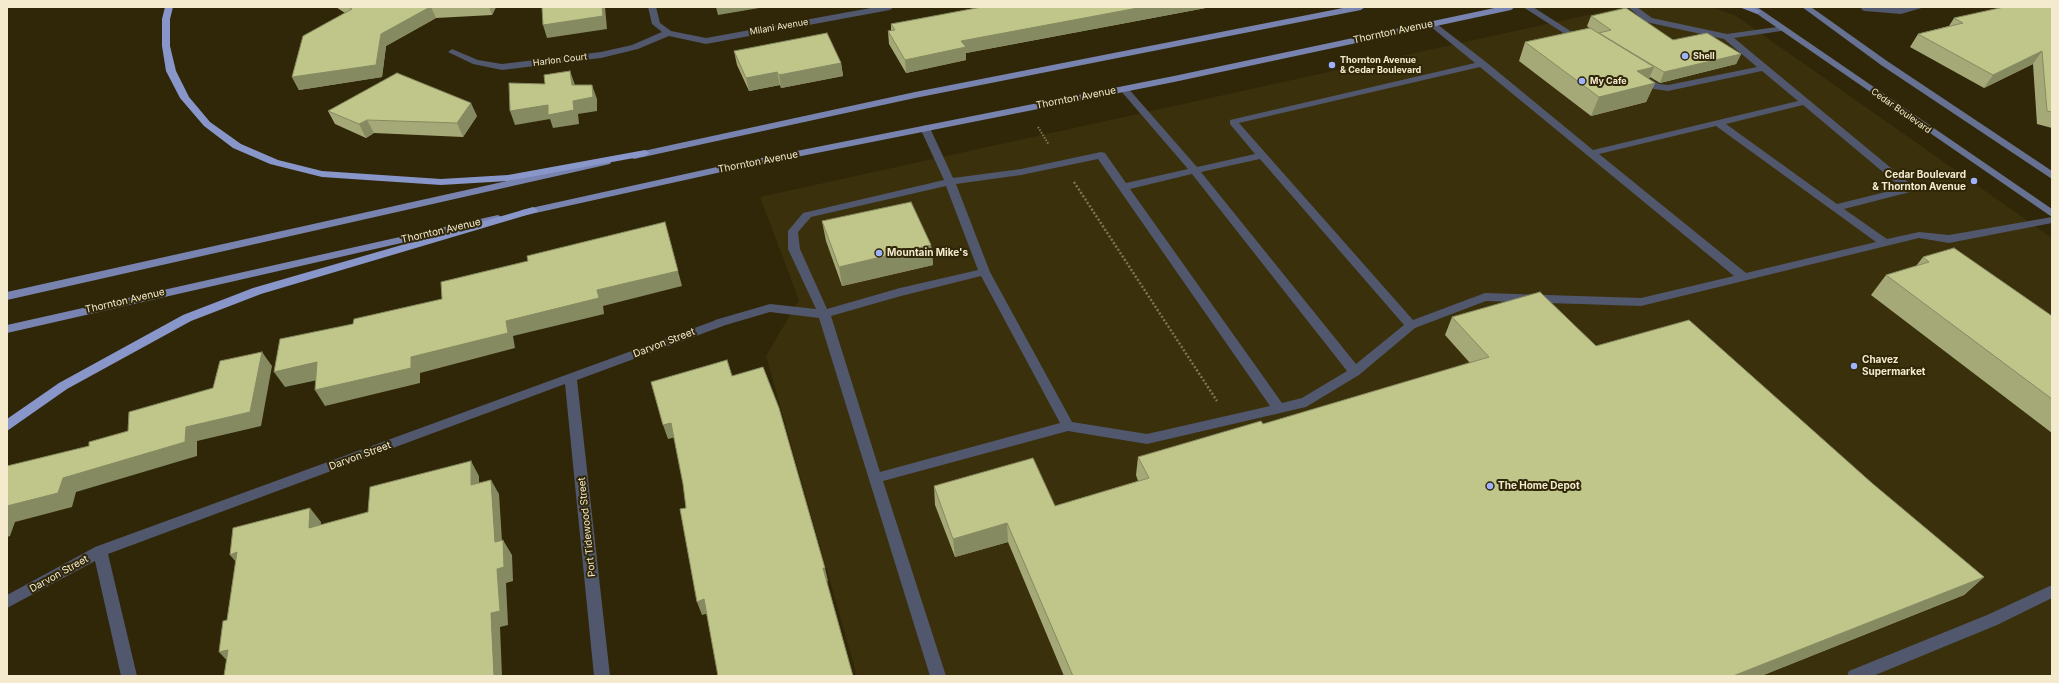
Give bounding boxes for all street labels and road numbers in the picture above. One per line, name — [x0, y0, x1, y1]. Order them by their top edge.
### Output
street label: Milani Avenue — [749, 17, 809, 37]
street label: Thornton Avenue — [1352, 18, 1434, 46]
street label: Harlon Court — [532, 51, 588, 69]
street label: Thornton Avenue — [1035, 84, 1117, 112]
street label: Cedar Boulevard — [1869, 86, 1933, 136]
street label: Thornton Avenue — [717, 148, 799, 176]
street label: Thornton Avenue — [400, 216, 482, 246]
street label: Thornton Avenue — [84, 286, 166, 316]
street label: Darvon Street — [631, 326, 697, 360]
street label: Darvon Street — [327, 439, 393, 473]
street label: Port Tidewood Street — [576, 477, 598, 577]
street label: Darvon Street — [28, 553, 90, 595]

